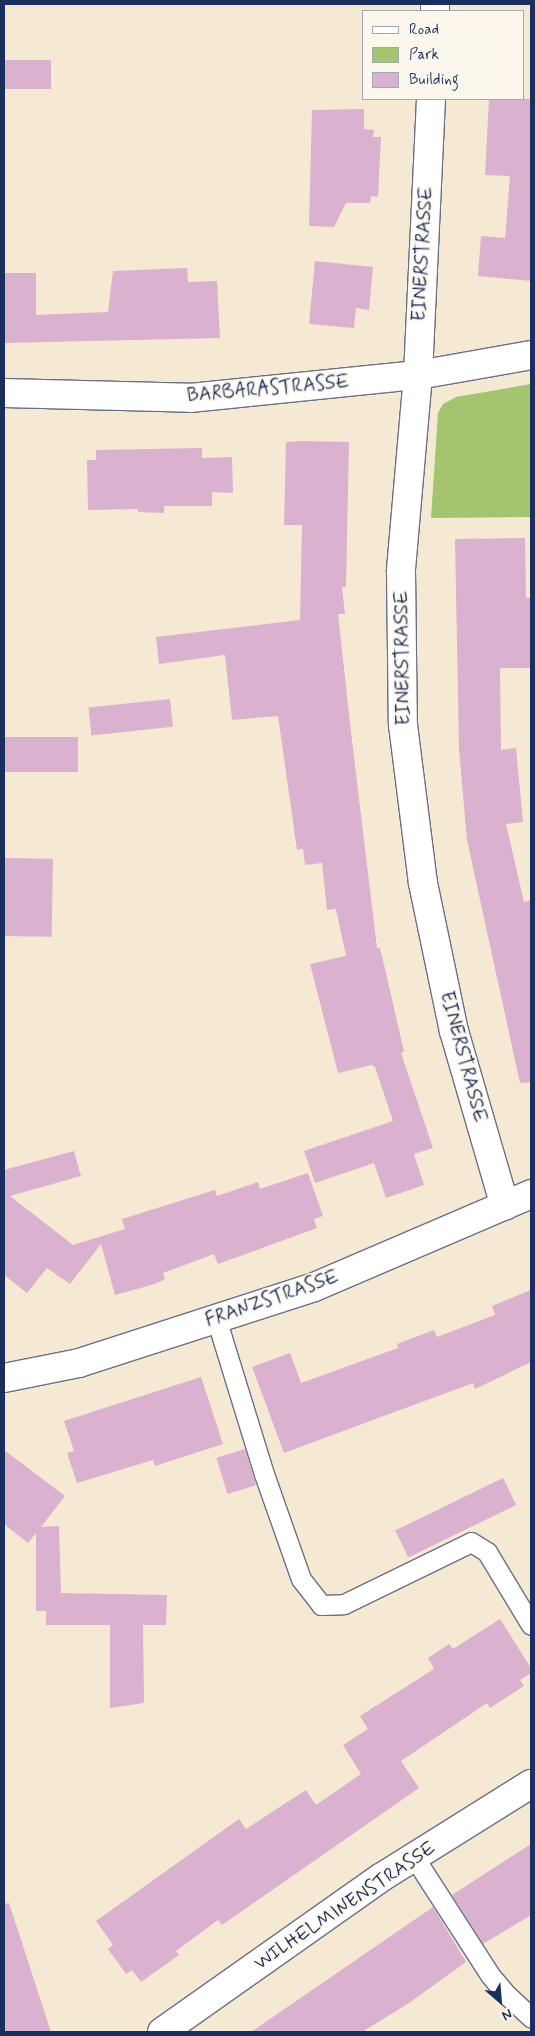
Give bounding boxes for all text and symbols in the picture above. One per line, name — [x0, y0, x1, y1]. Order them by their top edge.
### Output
legend — [362, 10, 525, 100]
text: Road — [409, 20, 439, 40]
text: Park — [409, 45, 439, 65]
text: Building — [409, 70, 459, 90]
street label: EINERSTRASSE — [408, 186, 438, 322]
street label: BARBARASTRASSE — [186, 371, 350, 407]
street label: EINERSTRASSE — [390, 590, 416, 726]
street label: EINERSTRASSE — [435, 989, 491, 1125]
street label: FRANZSTRASSE — [202, 1266, 342, 1332]
street label: WILHELMINENSTRASSE — [250, 1837, 440, 1975]
north arrow — [475, 1976, 525, 2026]
text: N — [499, 2004, 515, 2024]

